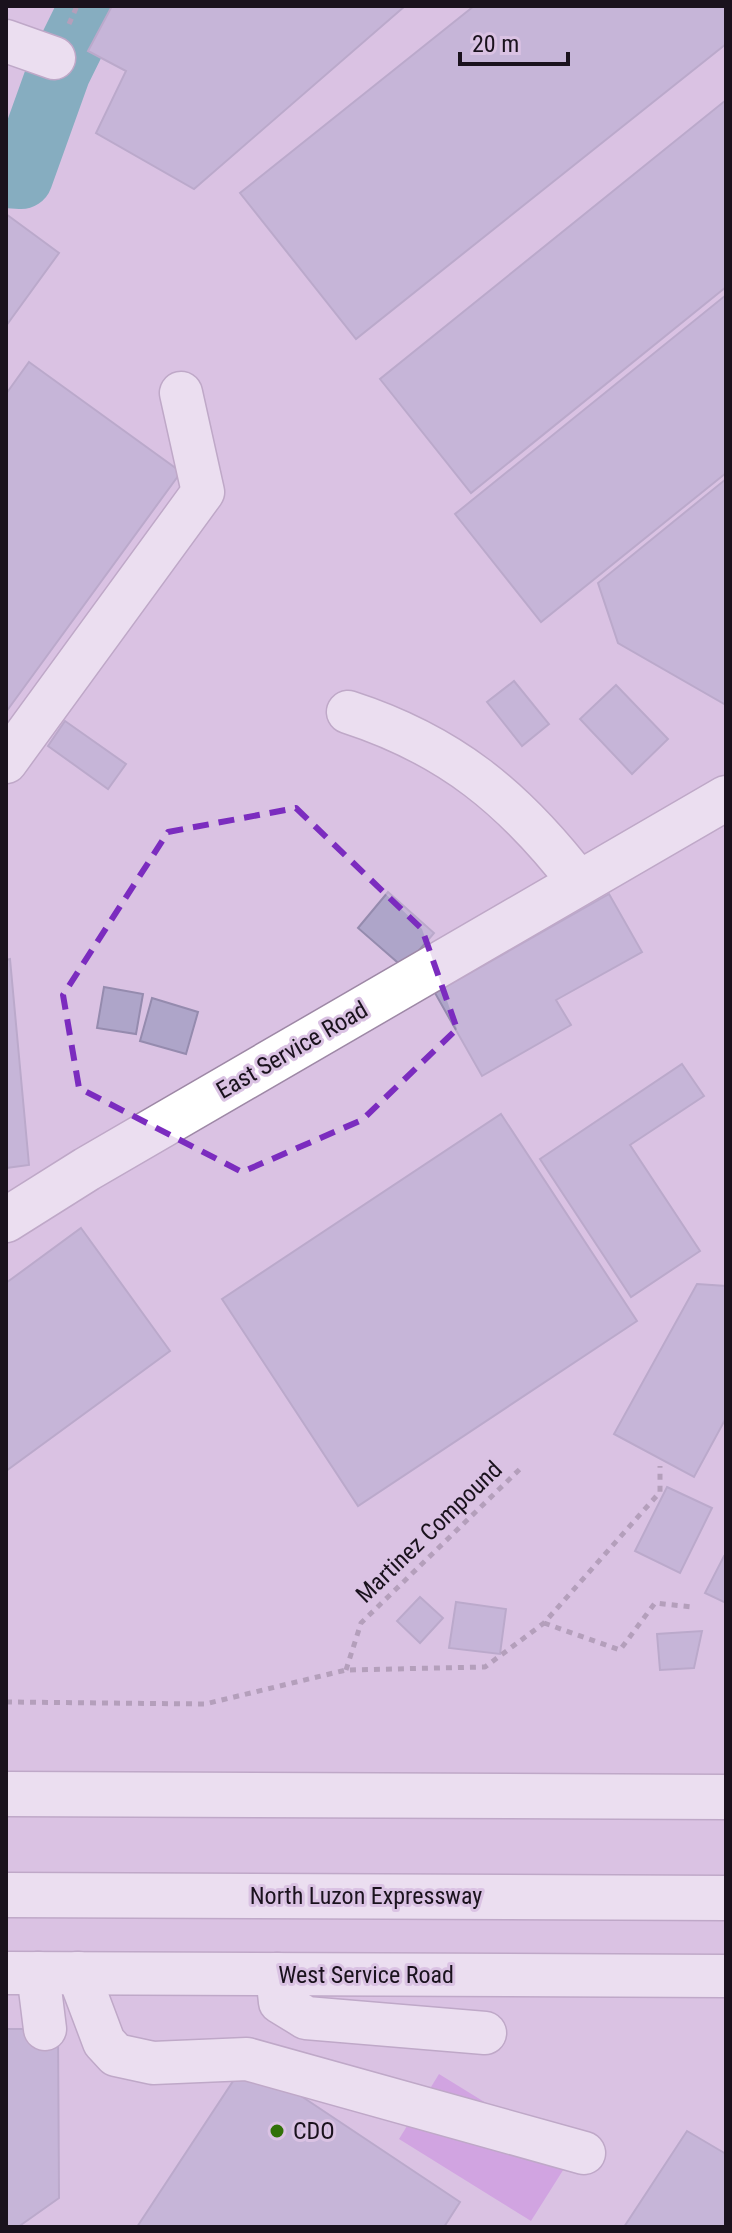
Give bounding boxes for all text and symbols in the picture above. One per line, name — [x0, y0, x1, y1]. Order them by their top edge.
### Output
scale bar — [460, 16, 568, 66]
text: 20 m — [472, 30, 519, 58]
street label: East Service Road — [211, 995, 373, 1105]
street label: Martinez Compound — [350, 1455, 508, 1609]
street label: North Luzon Expressway — [250, 1882, 482, 1910]
street label: West Service Road — [278, 1961, 454, 1989]
place label: CDO — [293, 2117, 335, 2145]
marker: CDO — [268, 2122, 286, 2140]

